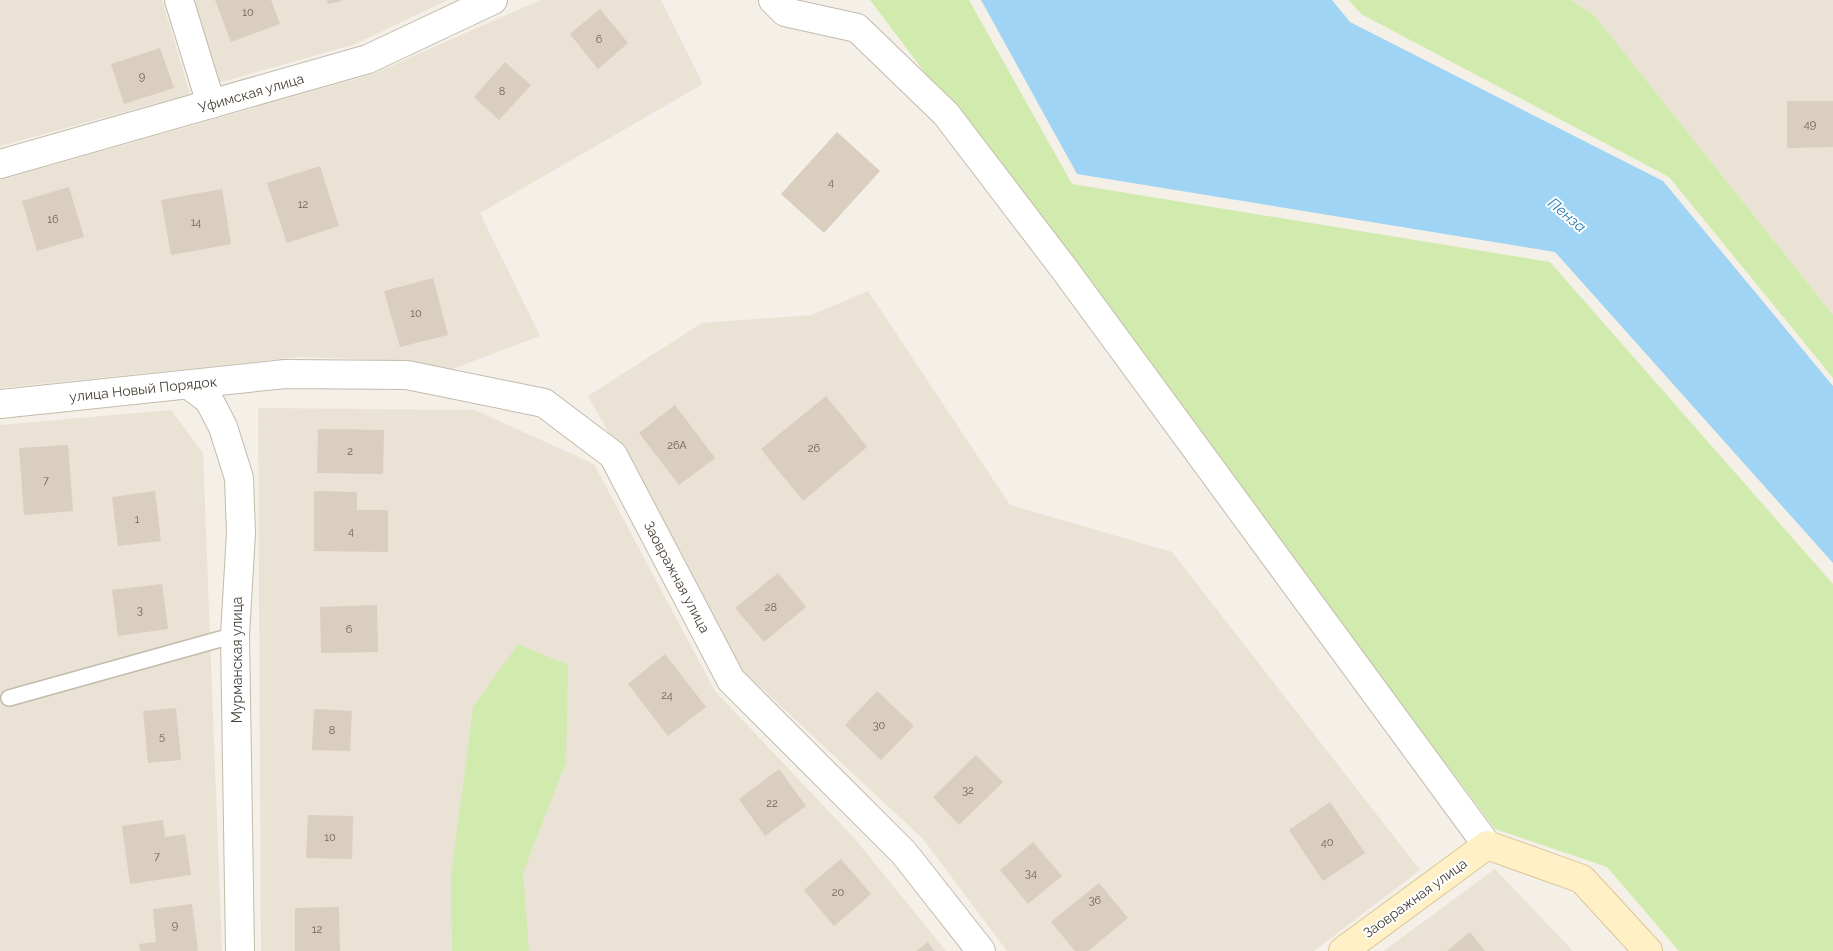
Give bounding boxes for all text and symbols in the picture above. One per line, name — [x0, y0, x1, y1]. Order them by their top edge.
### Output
house number: 10 — [242, 6, 254, 19]
house number: 6 — [596, 33, 603, 46]
house number: 9 — [139, 70, 145, 83]
street label: Уфимская улица — [196, 70, 306, 116]
house number: 8 — [499, 85, 505, 98]
house number: 49 — [1804, 118, 1816, 131]
house number: 4 — [828, 176, 834, 189]
water label: Пенза — [1544, 194, 1590, 236]
house number: 12 — [298, 198, 308, 211]
house number: 16 — [47, 213, 59, 226]
house number: 14 — [191, 216, 201, 229]
house number: 10 — [410, 307, 422, 320]
street label: улица Новый Порядок — [68, 373, 218, 405]
house number: 26А — [667, 439, 687, 452]
house number: 26 — [808, 442, 821, 455]
house number: 2 — [347, 445, 353, 458]
house number: 7 — [43, 474, 49, 487]
house number: 1 — [135, 513, 140, 526]
street label: Заовражная улица — [641, 518, 713, 636]
house number: 4 — [348, 525, 354, 538]
street label: Мурманская улица — [229, 597, 245, 723]
house number: 28 — [765, 601, 777, 614]
house number: 3 — [137, 604, 143, 617]
house number: 6 — [346, 623, 353, 636]
house number: 24 — [661, 689, 673, 702]
house number: 30 — [873, 719, 886, 732]
house number: 8 — [329, 724, 335, 737]
house number: 5 — [159, 730, 165, 743]
house number: 32 — [962, 784, 974, 797]
house number: 22 — [766, 797, 778, 810]
house number: 10 — [324, 831, 336, 844]
house number: 40 — [1321, 836, 1334, 849]
house number: 7 — [154, 850, 160, 863]
street label: Заовражная улица — [1360, 855, 1470, 941]
house number: 34 — [1025, 867, 1037, 880]
house number: 20 — [832, 886, 844, 899]
house number: 36 — [1089, 894, 1102, 907]
house number: 9 — [172, 919, 178, 932]
house number: 12 — [312, 923, 322, 936]

